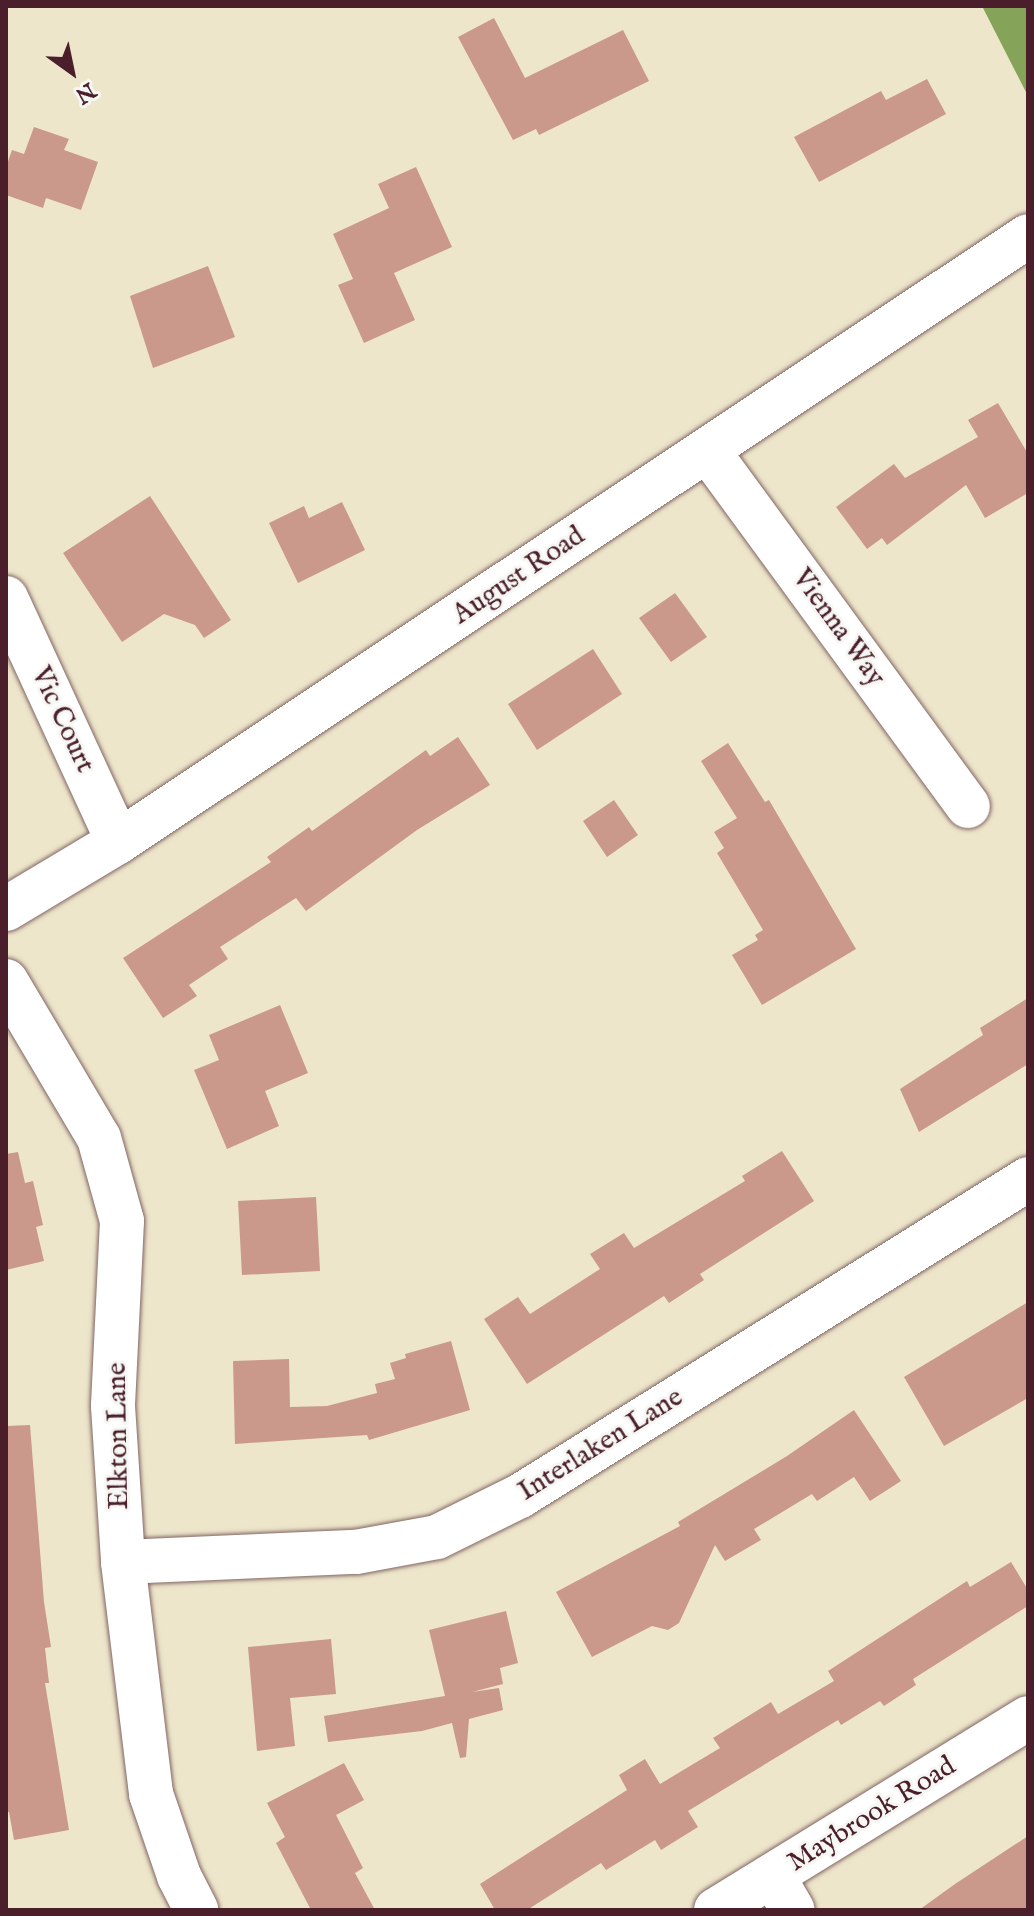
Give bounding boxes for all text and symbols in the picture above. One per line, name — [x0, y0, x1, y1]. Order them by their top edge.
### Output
north arrow — [32, 32, 112, 112]
text: N — [69, 75, 101, 109]
street label: August Road — [447, 520, 591, 632]
street label: Vienna Way — [784, 563, 892, 693]
street label: Vic Court — [23, 662, 101, 778]
street label: Elkton Lane — [101, 1362, 137, 1510]
street label: Interlaken Lane — [512, 1381, 690, 1509]
street label: Maybrook Road — [782, 1750, 962, 1880]

